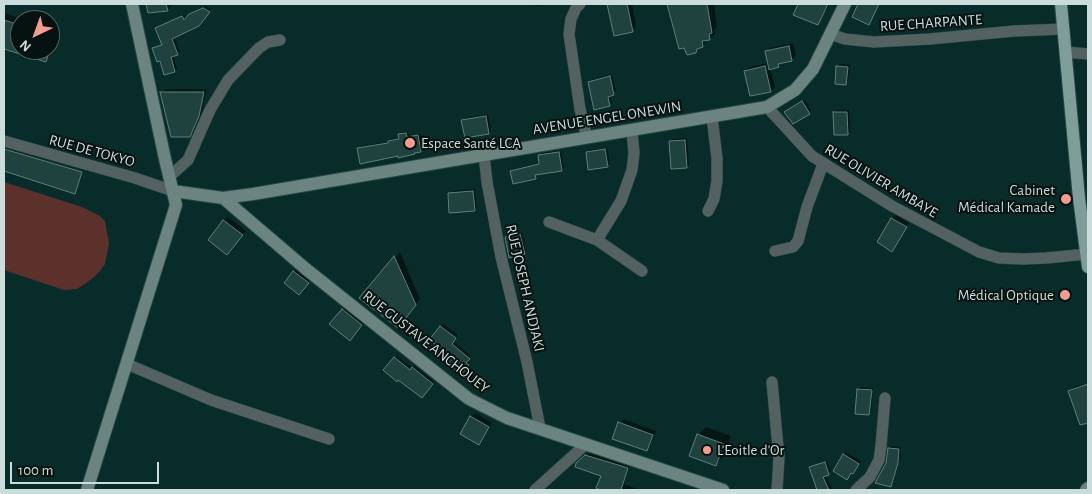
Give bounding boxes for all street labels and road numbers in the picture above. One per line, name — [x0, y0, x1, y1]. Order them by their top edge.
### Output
street label: RUE CHARPANTE — [879, 10, 983, 36]
street label: AVENUE ENGEL ONEWIN — [531, 97, 683, 139]
street label: RUE DE TOKYO — [47, 131, 137, 171]
street label: RUE OLIVIER AMBAYE — [821, 140, 941, 222]
street label: RUE JOSEPH ANDJAKI — [502, 223, 548, 353]
street label: RUE GUSTAVE ANCHOUEY — [359, 287, 493, 397]

